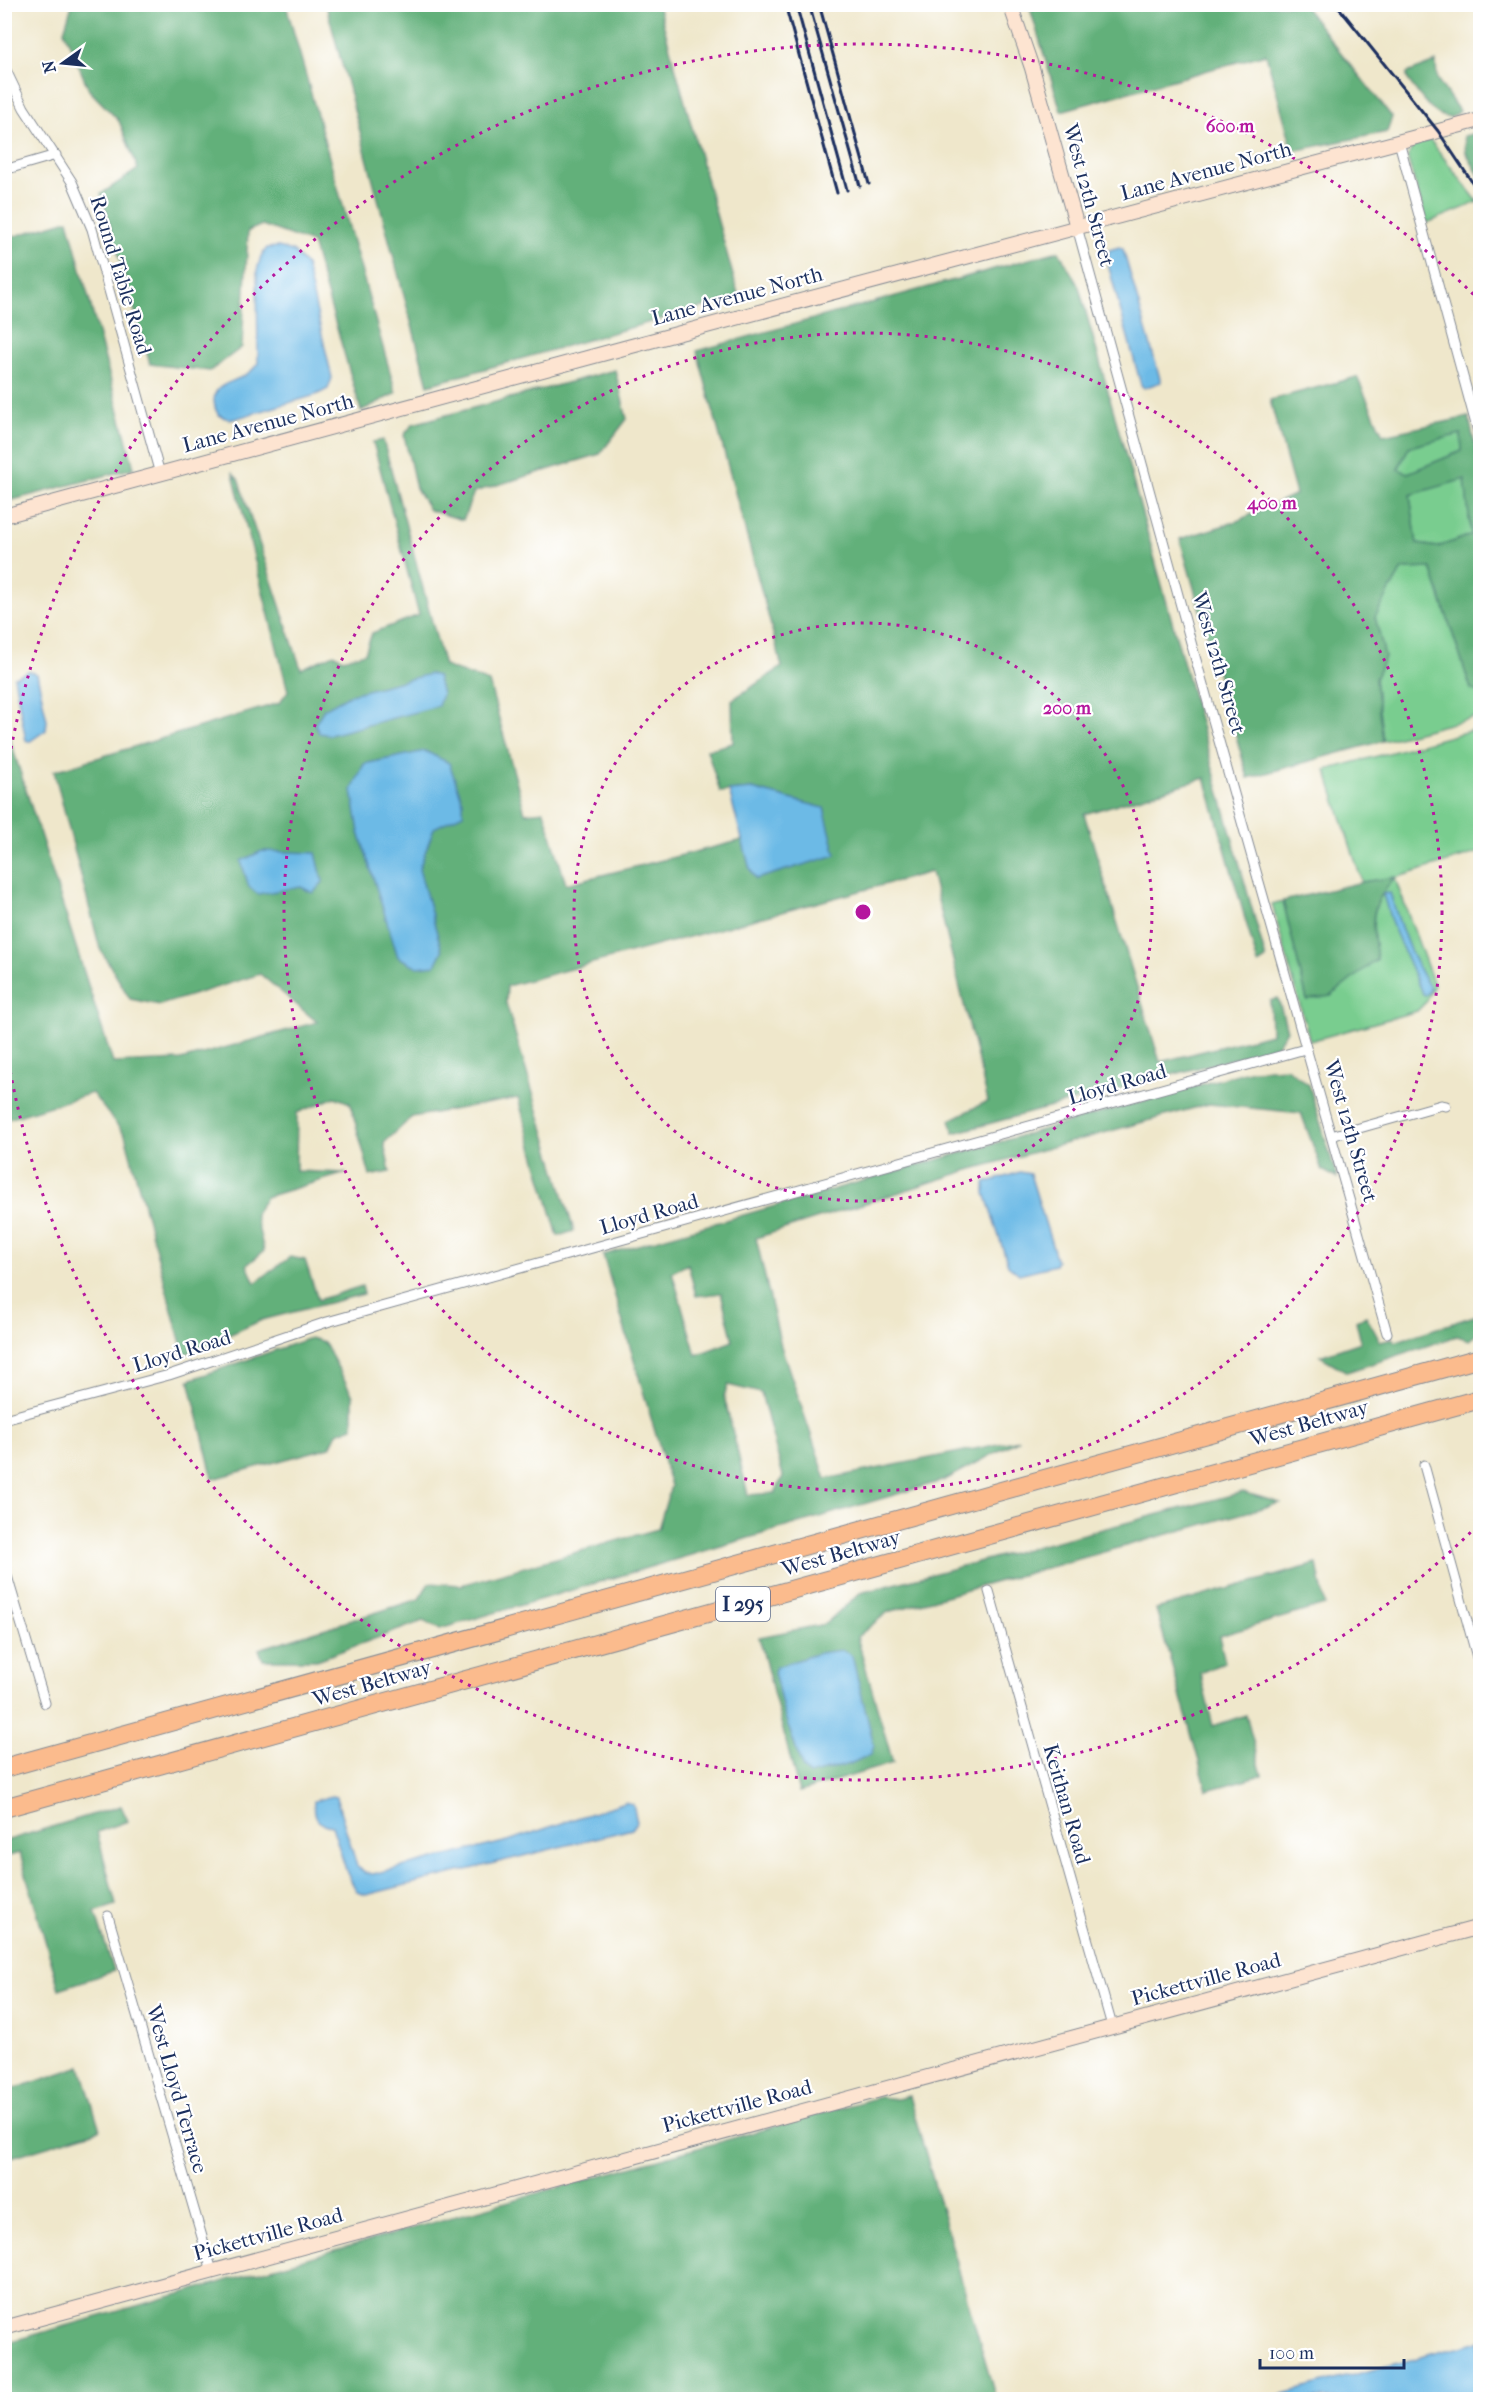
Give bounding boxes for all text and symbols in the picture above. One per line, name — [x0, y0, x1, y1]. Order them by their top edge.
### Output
north arrow — [33, 33, 93, 93]
text: N — [38, 58, 60, 75]
text: 600 m — [1206, 116, 1255, 137]
street label: West 12th Street — [1058, 120, 1120, 270]
street label: Lane Avenue North — [1118, 137, 1294, 205]
street label: Round Table Road — [85, 192, 157, 358]
street label: Lane Avenue North — [649, 262, 825, 330]
street label: Lane Avenue North — [180, 389, 356, 457]
text: 400 m — [1246, 493, 1298, 514]
street label: West 12th Street — [1187, 588, 1251, 737]
text: 200 m — [1043, 698, 1092, 719]
centre of rings — [853, 902, 873, 922]
street label: West 12th Street — [1319, 1056, 1383, 1205]
street label: Lloyd Road — [1065, 1058, 1170, 1110]
street label: Lloyd Road — [597, 1188, 702, 1240]
street label: Lloyd Road — [130, 1325, 235, 1377]
street label: West Beltway — [1246, 1394, 1372, 1452]
street label: West Beltway — [778, 1524, 904, 1582]
road number: I 295 — [716, 1587, 770, 1621]
street label: West Beltway — [309, 1654, 435, 1712]
street label: Keithan Road — [1038, 1741, 1096, 1867]
street label: Pickettville Road — [1129, 1947, 1284, 2010]
street label: West Lloyd Terrace — [141, 2001, 213, 2176]
street label: Pickettville Road — [660, 2074, 815, 2137]
street label: Pickettville Road — [191, 2202, 346, 2265]
scale bar — [1260, 2332, 1404, 2370]
text: 100 m — [1269, 2343, 1314, 2364]

